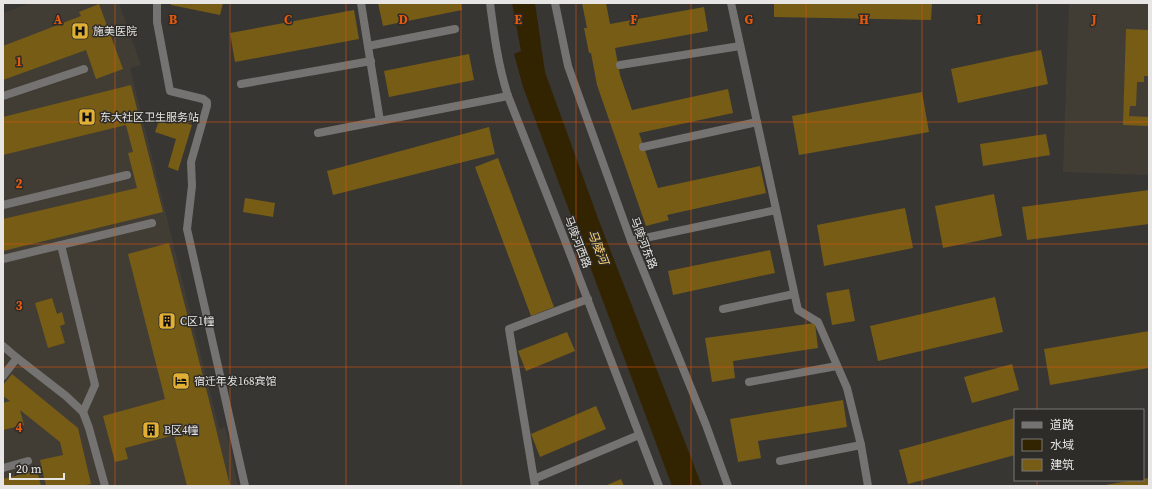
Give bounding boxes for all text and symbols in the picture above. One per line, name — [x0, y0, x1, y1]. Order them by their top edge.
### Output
text: A — [54, 11, 63, 28]
text: B — [169, 11, 178, 28]
text: C — [284, 11, 292, 28]
text: D — [398, 11, 408, 28]
text: E — [514, 11, 522, 28]
text: F — [630, 11, 638, 28]
text: G — [745, 11, 754, 28]
text: H — [859, 11, 869, 28]
text: I — [976, 11, 982, 28]
text: J — [1090, 11, 1097, 28]
hospital icon: 施美医院 — [70, 21, 90, 41]
place label: 施美医院 — [93, 24, 137, 39]
text: 1 — [15, 53, 23, 70]
hospital icon: 东大社区卫生服务站 — [77, 107, 97, 127]
place label: 东大社区卫生服务站 — [100, 110, 199, 125]
text: 2 — [15, 175, 23, 192]
street label: 马陵河西路 — [561, 214, 594, 271]
street label: 马陵河东路 — [627, 215, 660, 272]
water label: 马陵河 — [584, 227, 613, 269]
text: 3 — [15, 297, 23, 314]
building icon: C区1幢 — [157, 311, 177, 331]
place label: C区1幢 — [180, 314, 214, 329]
hotel icon: 宿迁年发168宾馆 — [171, 371, 191, 391]
place label: 宿迁年发168宾馆 — [194, 374, 277, 389]
legend — [1014, 409, 1144, 481]
text: 道路 — [1050, 417, 1074, 433]
text: 4 — [15, 419, 23, 436]
building icon: B区4幢 — [141, 420, 161, 440]
place label: B区4幢 — [164, 423, 198, 438]
text: 水域 — [1050, 437, 1074, 453]
scale bar — [10, 455, 64, 481]
text: 建筑 — [1050, 457, 1074, 473]
text: 20 m — [16, 461, 42, 477]

